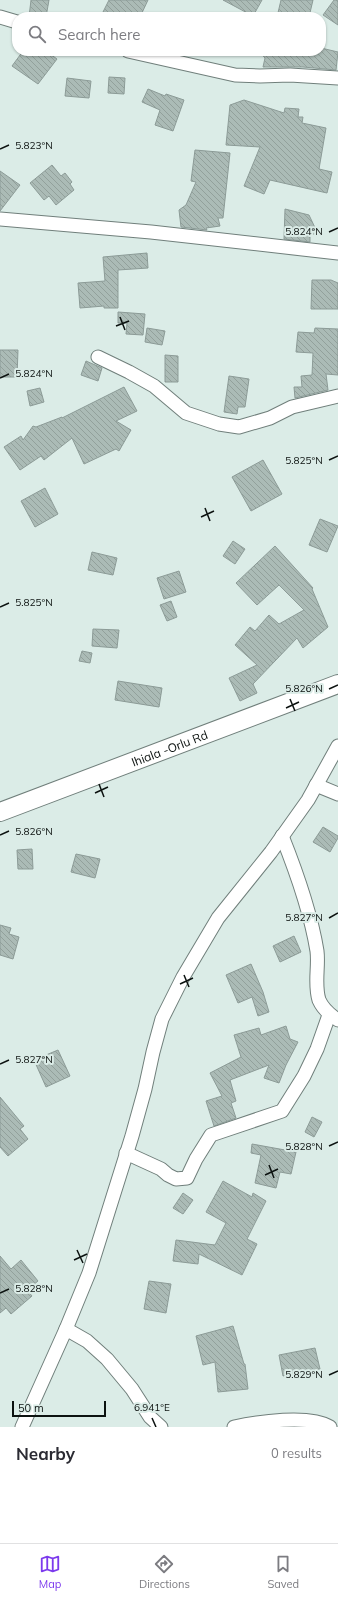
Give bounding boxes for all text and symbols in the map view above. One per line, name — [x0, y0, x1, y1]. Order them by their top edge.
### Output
search box — [12, 12, 326, 56]
icon: search — [26, 23, 48, 45]
text: Search here — [58, 25, 140, 44]
text: 5.823°N — [15, 139, 53, 152]
text: 5.824°N — [285, 225, 323, 238]
text: 5.824°N — [15, 367, 53, 380]
text: 5.825°N — [285, 454, 323, 467]
text: 5.825°N — [15, 596, 53, 609]
text: 5.826°N — [285, 682, 323, 695]
street label: Ihiala -Orlu Rd — [129, 727, 210, 769]
text: 5.826°N — [15, 825, 53, 838]
text: 5.827°N — [285, 911, 323, 924]
text: 5.827°N — [15, 1053, 53, 1066]
text: 5.828°N — [285, 1140, 323, 1153]
text: 5.828°N — [15, 1282, 53, 1295]
text: 5.829°N — [285, 1368, 323, 1381]
scale bar — [12, 1399, 106, 1418]
text: 50 m — [18, 1401, 44, 1415]
text: 6.941°E — [134, 1401, 170, 1414]
text: Nearby — [16, 1443, 75, 1464]
text: 0 results — [271, 1445, 322, 1461]
tab: Map — [39, 1553, 61, 1591]
tab: Directions — [139, 1553, 190, 1591]
tab: Saved — [267, 1553, 299, 1591]

